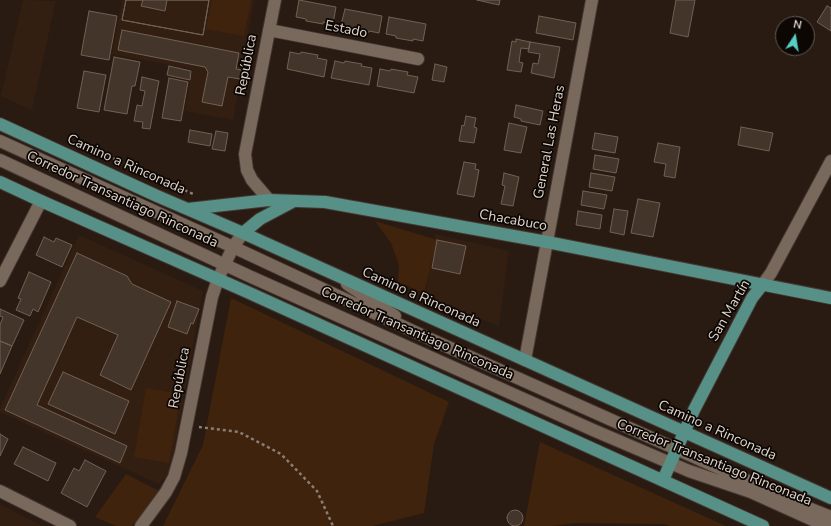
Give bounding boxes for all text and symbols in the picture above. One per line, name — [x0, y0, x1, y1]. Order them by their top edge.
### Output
north arrow — [775, 16, 815, 56]
text: N — [792, 17, 803, 33]
street label: Estado — [323, 18, 369, 42]
street label: República — [233, 33, 261, 97]
street label: General Las Heras — [531, 84, 569, 200]
street label: Camino a Rinconada — [64, 131, 188, 199]
street label: Corredor Transantiago Rinconada — [24, 148, 220, 252]
street label: Chacabuco — [478, 207, 548, 235]
street label: Camino a Rinconada — [359, 264, 483, 332]
street label: San Martín — [706, 277, 754, 345]
street label: Corredor Transantiago Rinconada — [318, 284, 516, 384]
street label: República — [166, 346, 194, 410]
street label: Camino a Rinconada — [655, 397, 779, 465]
street label: Corredor Transantiago Rinconada — [614, 416, 814, 510]

